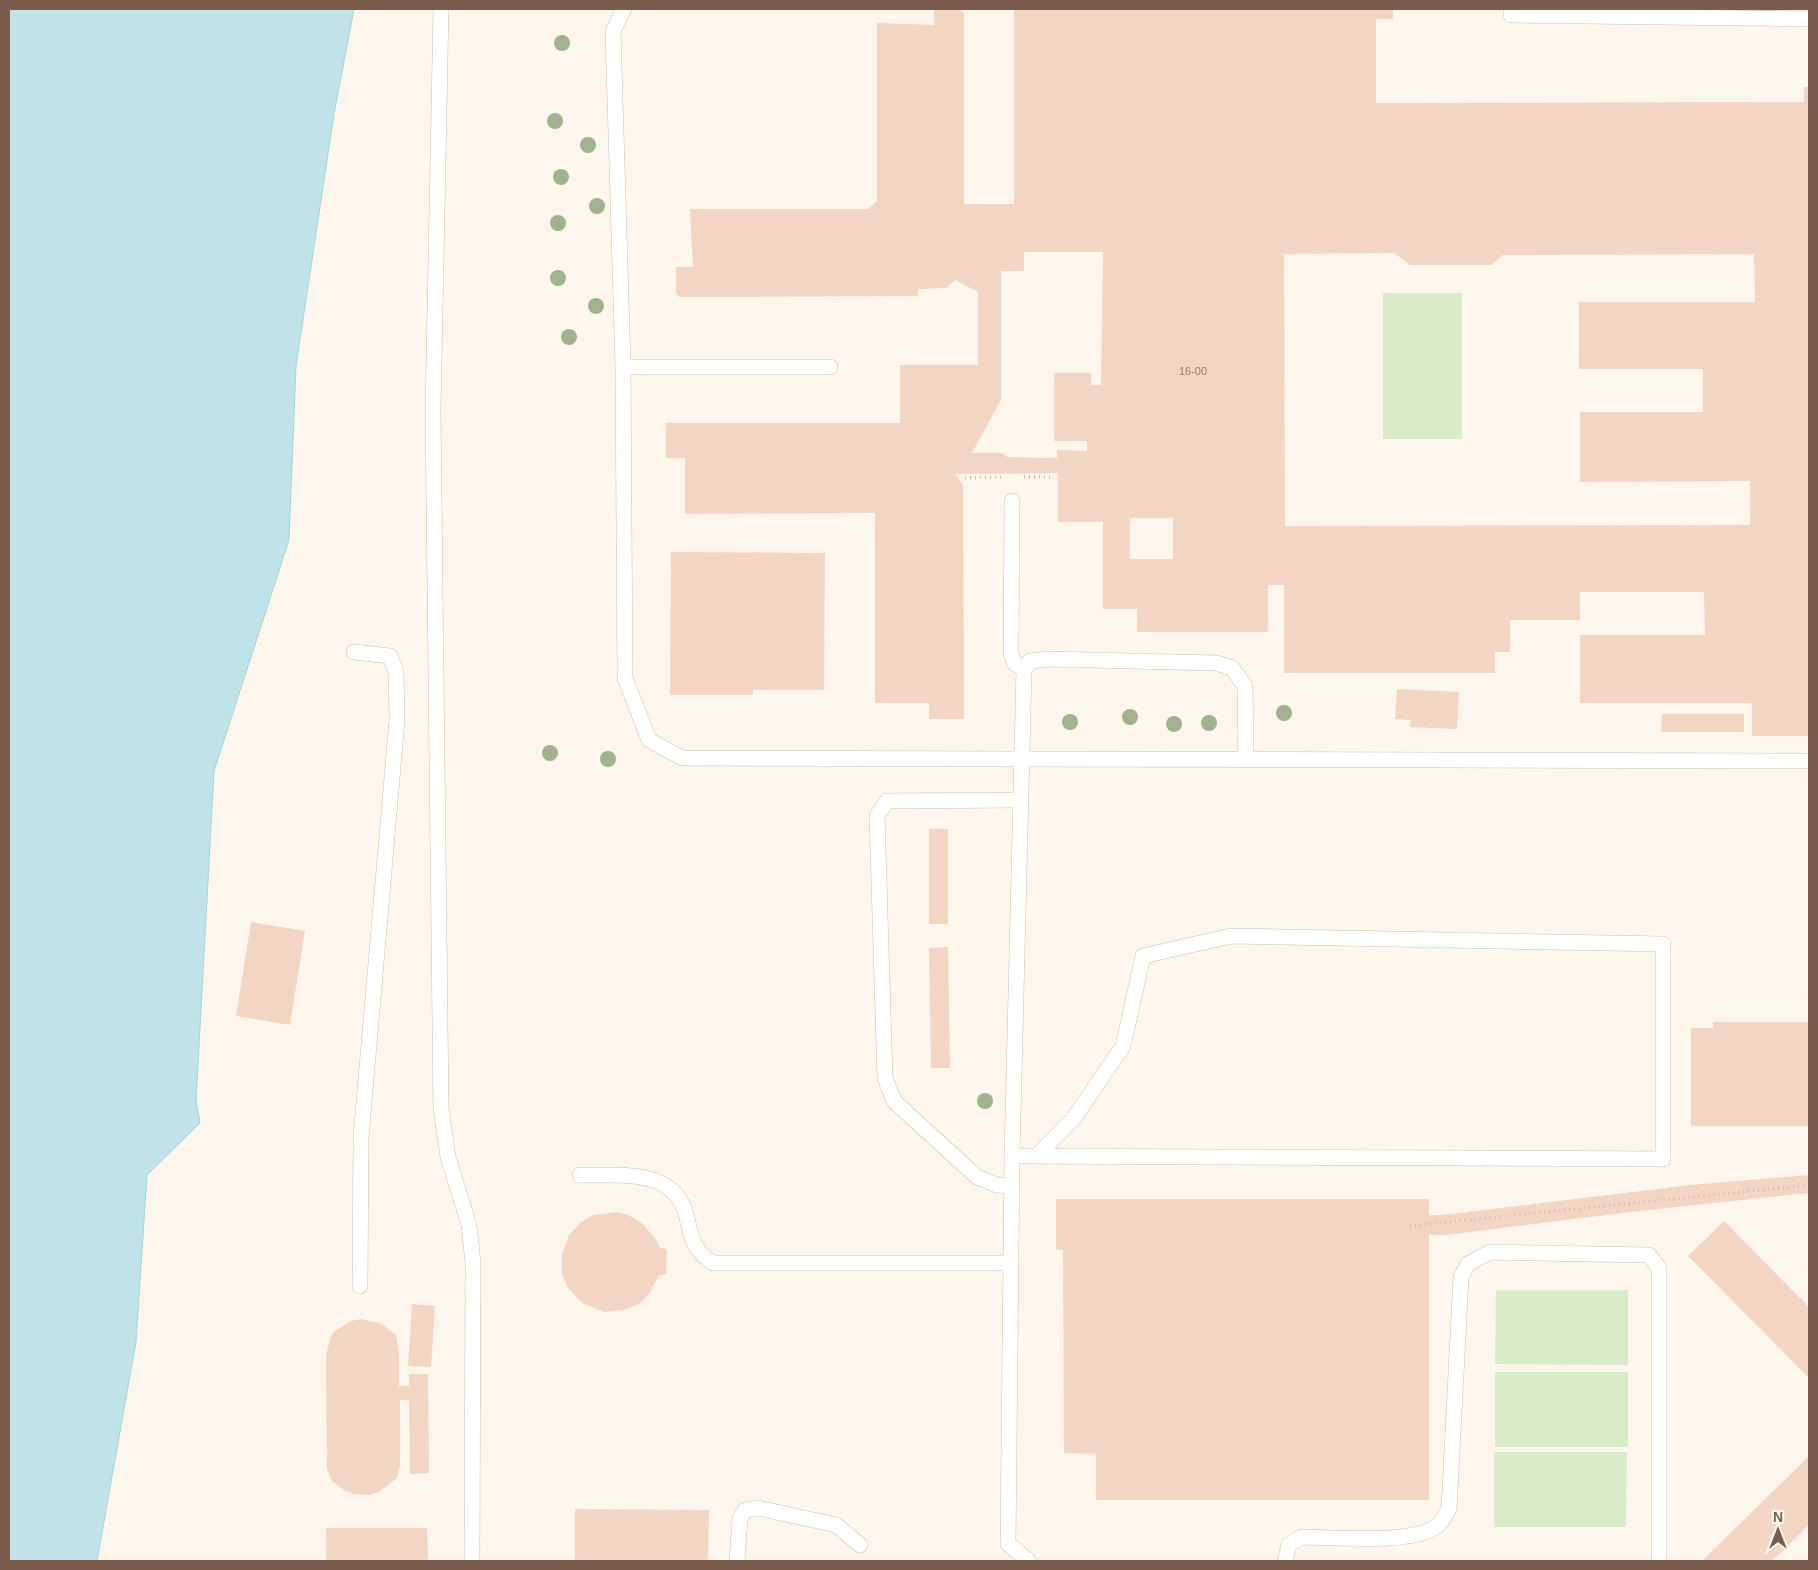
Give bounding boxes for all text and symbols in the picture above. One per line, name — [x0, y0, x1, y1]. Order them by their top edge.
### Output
house number: 16-00 — [1179, 365, 1207, 377]
north arrow — [1753, 1505, 1803, 1555]
text: N — [1773, 1509, 1783, 1525]

